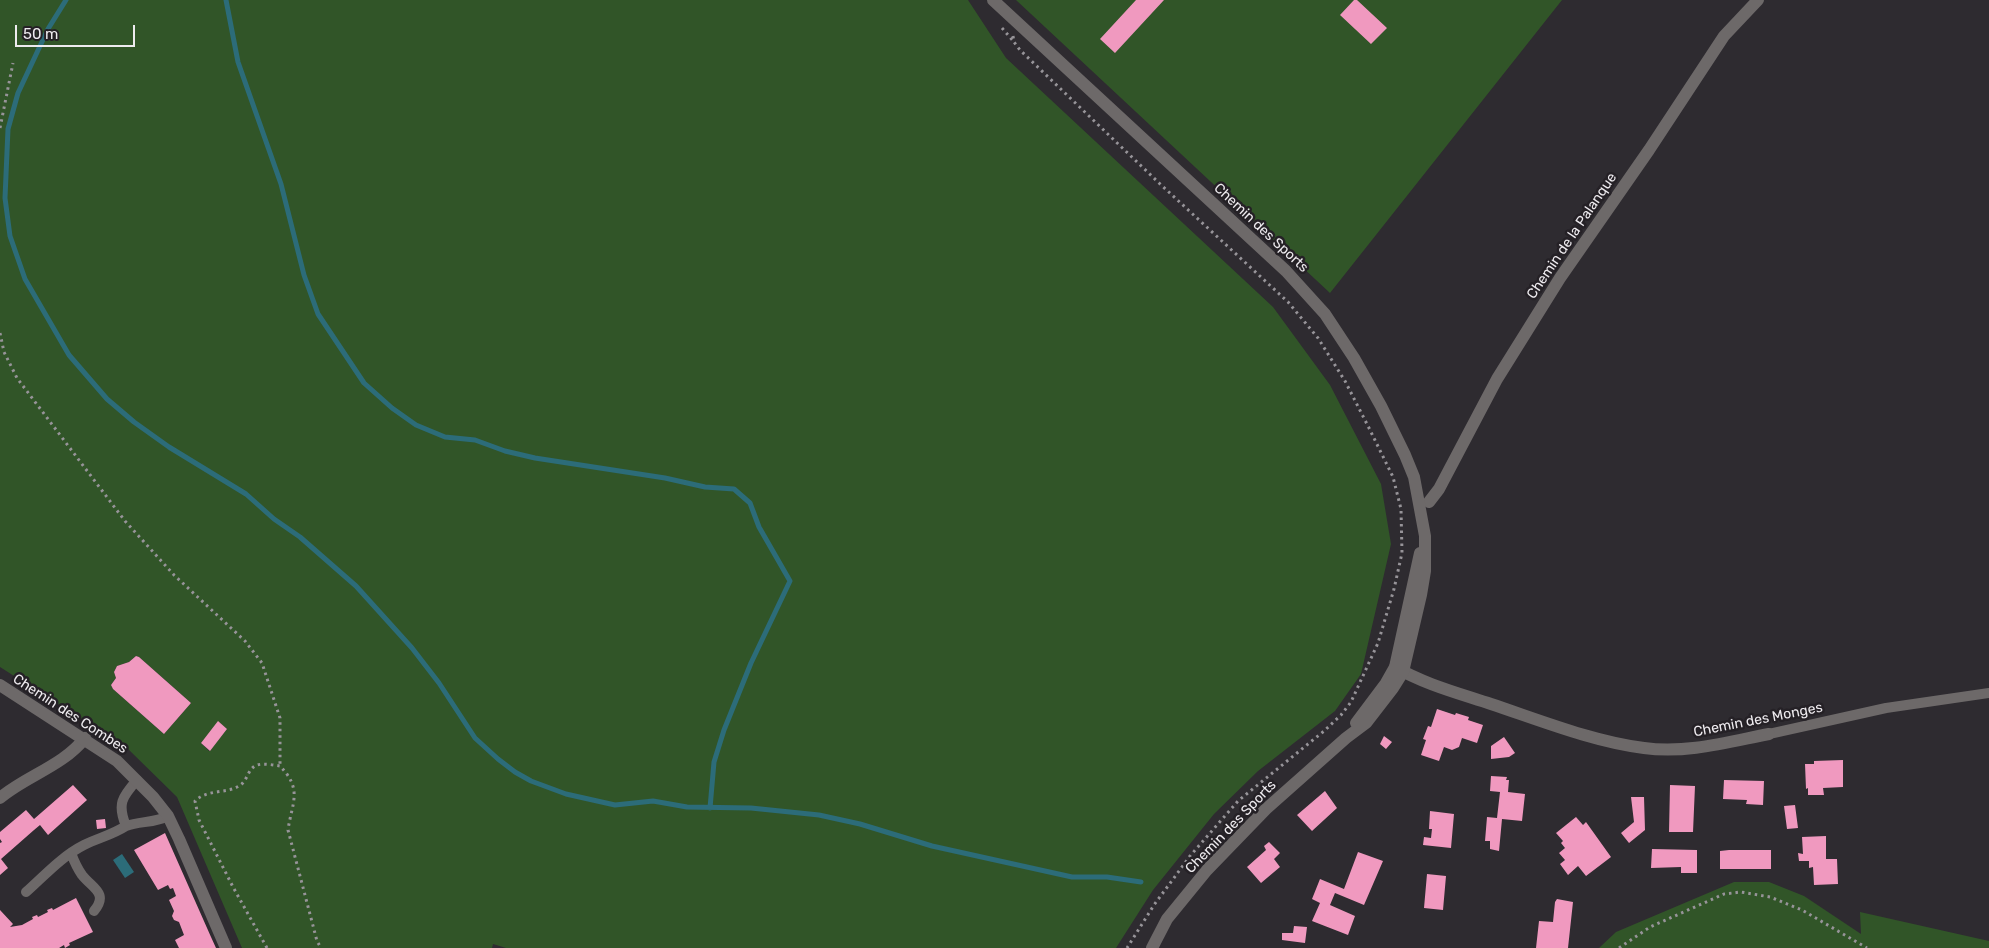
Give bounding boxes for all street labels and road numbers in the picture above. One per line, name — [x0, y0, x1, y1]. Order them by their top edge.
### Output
street label: Chemin de la Palanque — [1524, 170, 1620, 302]
street label: Chemin des Sports — [1210, 180, 1312, 276]
street label: Chemin des Combes — [10, 671, 130, 757]
street label: Chemin des Monges — [1692, 699, 1824, 741]
street label: Chemin des Sports — [1182, 777, 1280, 877]

